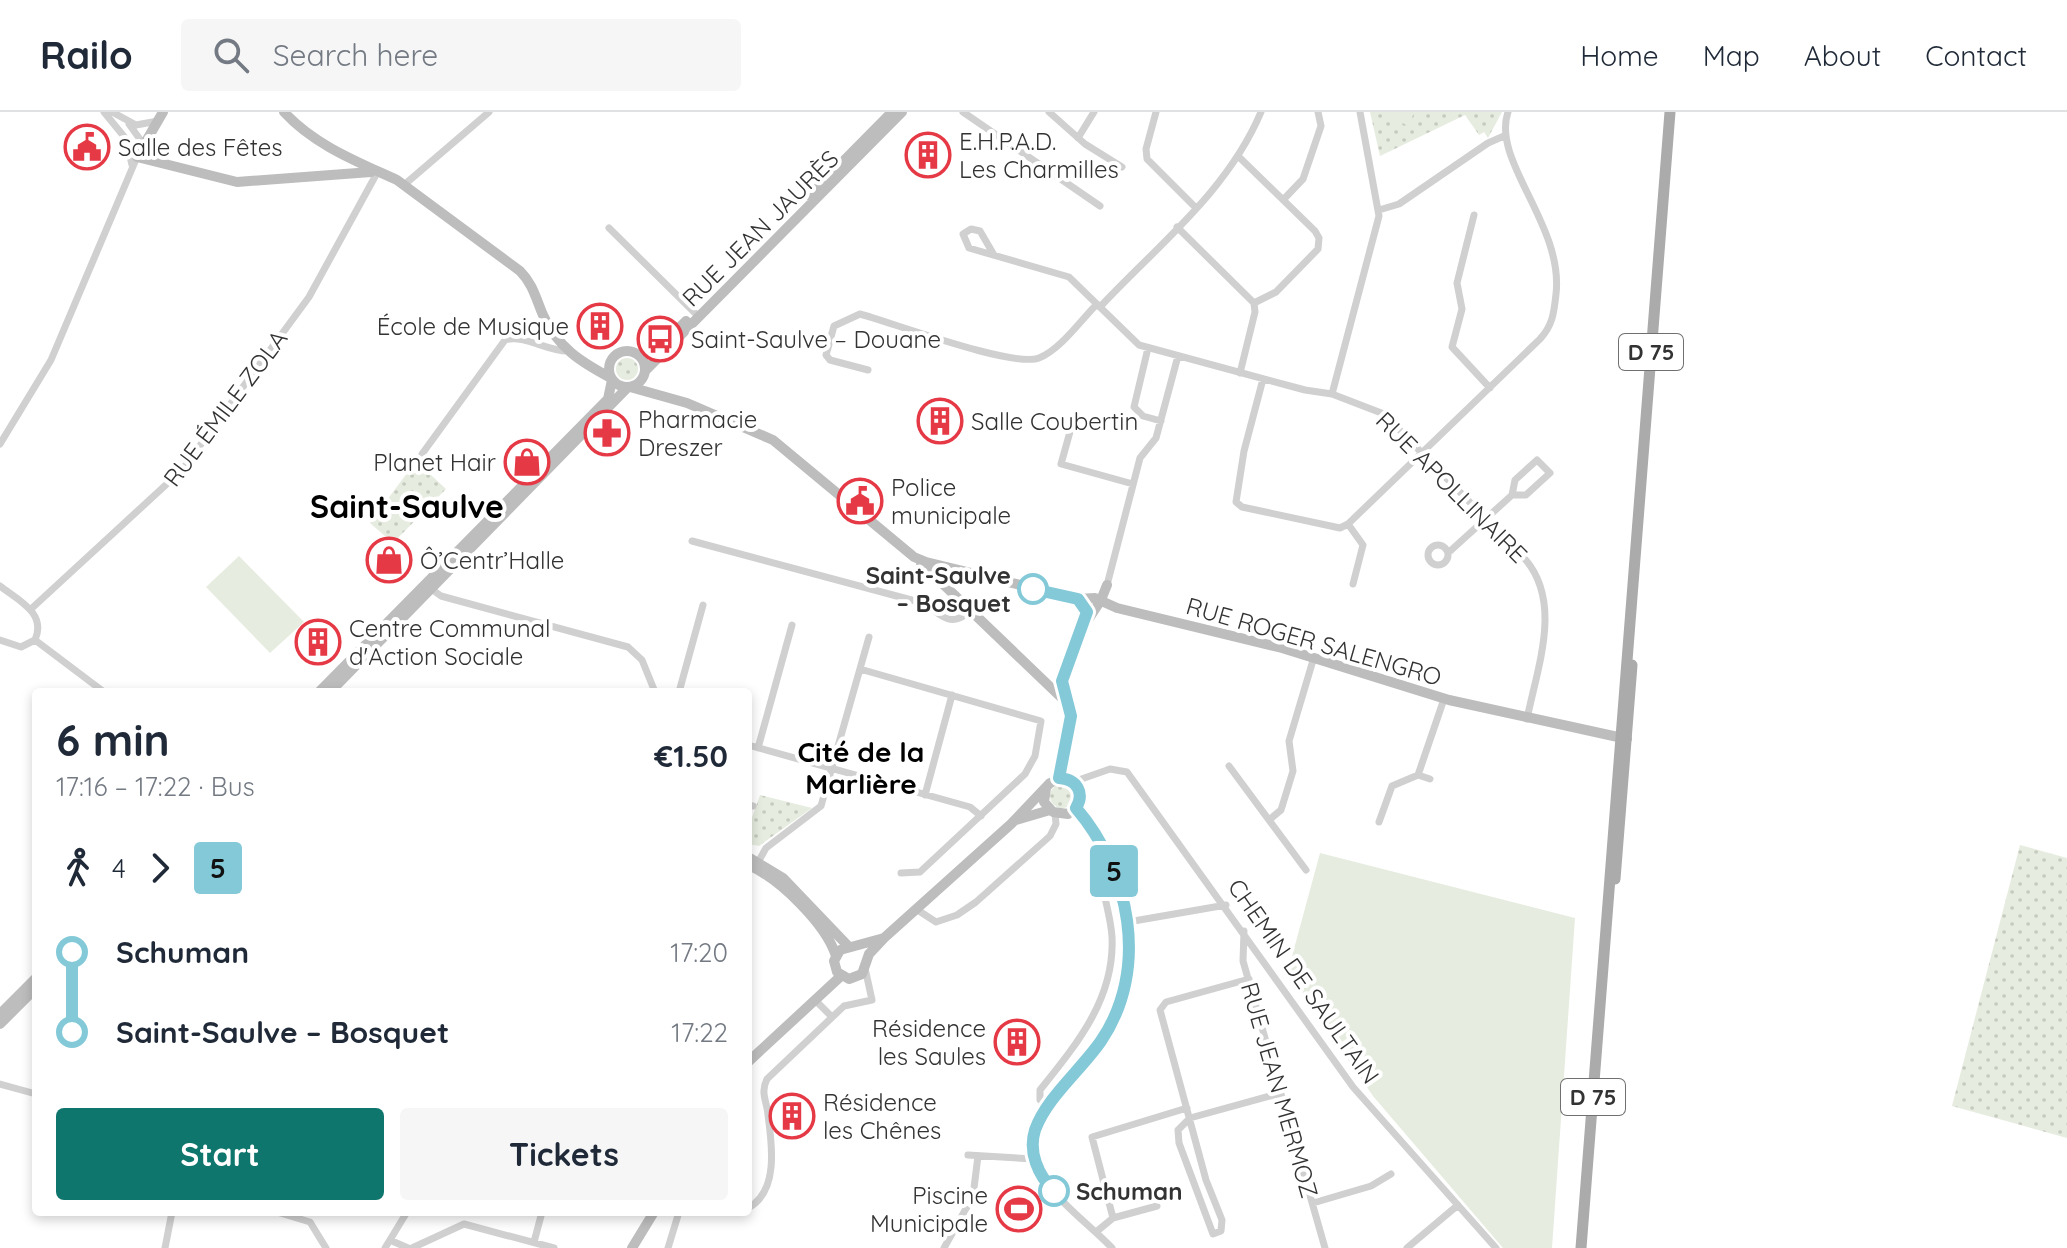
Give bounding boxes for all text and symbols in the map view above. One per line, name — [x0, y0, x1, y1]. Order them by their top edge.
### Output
search box — [181, 19, 741, 91]
text: Railo — [40, 31, 133, 79]
icon: search — [209, 33, 253, 77]
text: Search here — [273, 36, 438, 74]
text: Home — [1580, 38, 1659, 73]
text: Map — [1703, 38, 1760, 73]
text: About — [1804, 38, 1881, 73]
text: Contact — [1925, 38, 2027, 73]
public building icon: Salle des Fêtes — [63, 123, 111, 171]
place label: E.H.P.A.D. Les Charmilles — [959, 126, 1119, 184]
building icon: E.H.P.A.D. Les Charmilles — [904, 131, 952, 179]
place label: Salle des Fêtes — [118, 132, 282, 162]
street label: RUE JEAN JAURÈS — [675, 143, 845, 313]
building icon: École de Musique — [576, 302, 624, 350]
place label: École de Musique — [377, 311, 569, 341]
bus stop icon: Saint-Saulve – Douane — [636, 315, 684, 363]
street label: RUE ÉMILE ZOLA — [157, 324, 293, 492]
place label: Saint-Saulve – Douane — [691, 324, 941, 354]
road number: D 75 — [1619, 334, 1683, 370]
building icon: Salle Coubertin — [916, 397, 964, 445]
place label: Pharmacie Dreszer — [638, 404, 757, 462]
street label: RUE APOLLINAIRE — [1370, 405, 1534, 569]
place label: Salle Coubertin — [971, 406, 1138, 436]
pharmacy icon: Pharmacie Dreszer — [583, 409, 631, 457]
shop icon: Planet Hair — [503, 438, 551, 486]
place label: Planet Hair — [373, 447, 496, 477]
place label: Police municipale — [891, 472, 1011, 530]
public building icon: Police municipale — [836, 477, 884, 525]
district label: Saint-Saulve — [310, 486, 504, 526]
shop icon: Ô’Centr’Halle — [365, 536, 413, 584]
place label: Ô’Centr’Halle — [420, 545, 564, 575]
place label: Saint-Saulve – Bosquet — [866, 560, 1011, 618]
marker: Saint-Saulve – Bosquet — [1018, 574, 1048, 604]
street label: RUE ROGER SALENGRO — [1183, 590, 1445, 692]
place label: Centre Communal d'Action Sociale — [349, 613, 551, 671]
building icon: Centre Communal d'Action Sociale — [294, 618, 342, 666]
text: 6 min — [56, 712, 170, 767]
district label: Cité de la Marlière — [798, 734, 924, 801]
text: €1.50 — [654, 737, 728, 775]
text: 17:16 – 17:22 · Bus — [56, 770, 255, 803]
line badge: 5 — [1088, 845, 1140, 897]
icon: walk — [56, 846, 100, 890]
icon: forward — [138, 846, 182, 890]
text: 5 — [210, 850, 226, 885]
text: 4 — [112, 852, 126, 885]
text: 5 — [1106, 853, 1122, 888]
street label: CHEMIN DE SAULTAIN — [1222, 873, 1386, 1089]
text: Schuman — [116, 933, 249, 971]
text: 17:20 — [670, 936, 728, 969]
street label: RUE JEAN MERMOZ — [1235, 979, 1325, 1201]
text: Saint-Saulve – Bosquet — [116, 1013, 449, 1051]
place label: Résidence les Saules — [872, 1013, 986, 1071]
text: 17:22 — [671, 1016, 728, 1049]
building icon: Résidence les Saules — [993, 1018, 1041, 1066]
road number: D 75 — [1561, 1079, 1625, 1115]
place label: Résidence les Chênes — [823, 1087, 941, 1145]
building icon: Résidence les Chênes — [768, 1092, 816, 1140]
button: Start — [56, 1108, 384, 1200]
button: Tickets — [400, 1108, 728, 1200]
marker: Schuman — [1039, 1176, 1069, 1206]
place label: Schuman — [1076, 1176, 1182, 1206]
place label: Piscine Municipale — [870, 1180, 988, 1238]
sports icon: Piscine Municipale — [995, 1185, 1043, 1233]

